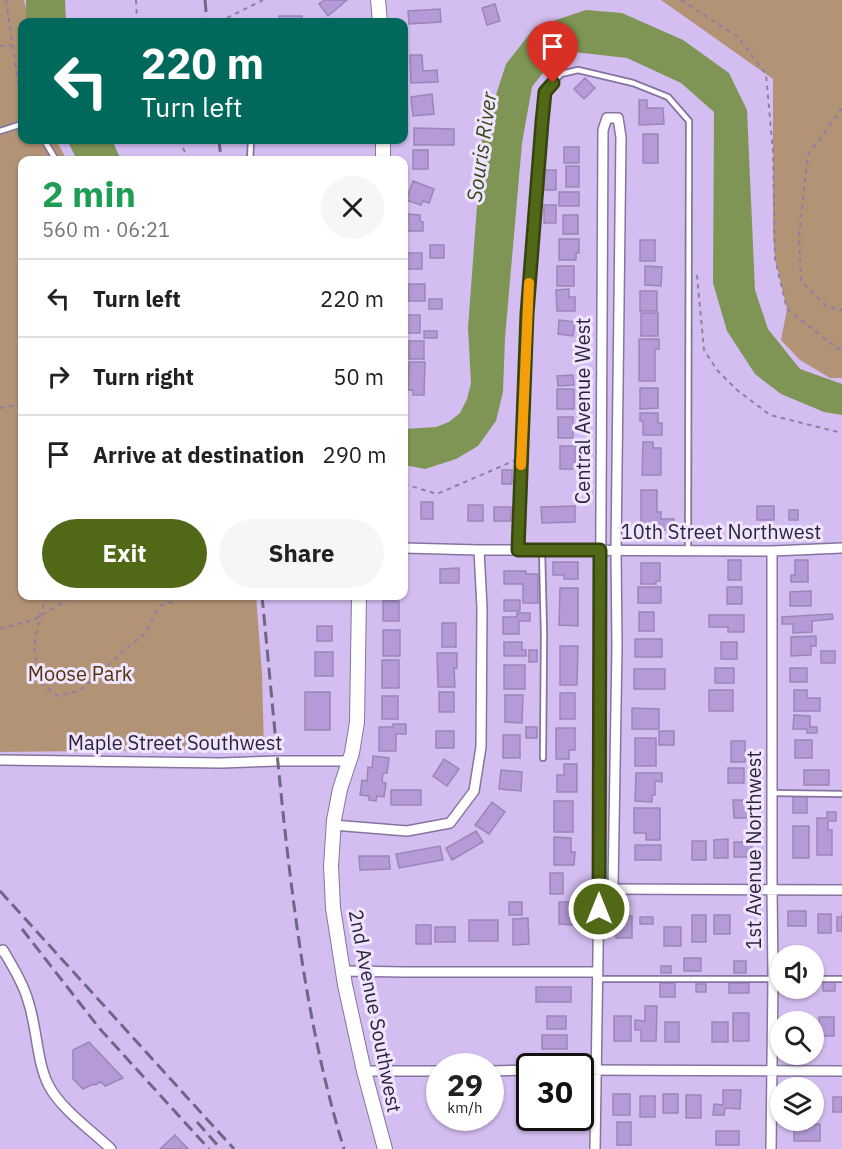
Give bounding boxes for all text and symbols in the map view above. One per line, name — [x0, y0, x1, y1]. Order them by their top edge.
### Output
pin — [527, 21, 578, 83]
icon: arrive — [536, 30, 569, 63]
text: 220 m — [141, 36, 264, 91]
icon: left — [42, 42, 120, 120]
text: Turn left — [141, 89, 242, 124]
water label: Souris River — [459, 89, 503, 204]
text: 2 min — [42, 170, 136, 217]
button: close — [321, 176, 384, 239]
text: 560 m · 06:21 — [42, 216, 170, 243]
icon: left — [42, 282, 75, 315]
text: Turn left — [93, 284, 181, 313]
text: 220 m — [320, 284, 384, 313]
street label: Central Avenue West — [569, 318, 596, 504]
icon: right — [42, 360, 75, 393]
text: Turn right — [93, 362, 194, 391]
text: 50 m — [333, 362, 384, 391]
icon: arrive — [42, 438, 75, 471]
text: Arrive at destination — [93, 440, 304, 469]
text: 290 m — [322, 440, 386, 469]
street label: 10th Street Northwest — [621, 518, 821, 545]
button: Exit — [42, 519, 207, 588]
button: Share — [219, 519, 384, 588]
park label: Moose Park — [28, 660, 133, 687]
street label: Maple Street Southwest — [68, 729, 282, 756]
street label: 1st Avenue Northwest — [740, 751, 767, 949]
position arrow — [567, 877, 631, 941]
street label: 2nd Avenue Southwest — [343, 907, 408, 1115]
map controls — [770, 945, 824, 1131]
button: sound — [770, 945, 824, 999]
button: search — [770, 1011, 824, 1065]
speed limit sign: 30 — [516, 1053, 594, 1131]
text: 29 — [447, 1065, 483, 1104]
button: layers — [770, 1077, 824, 1131]
text: km/h — [447, 1098, 483, 1117]

